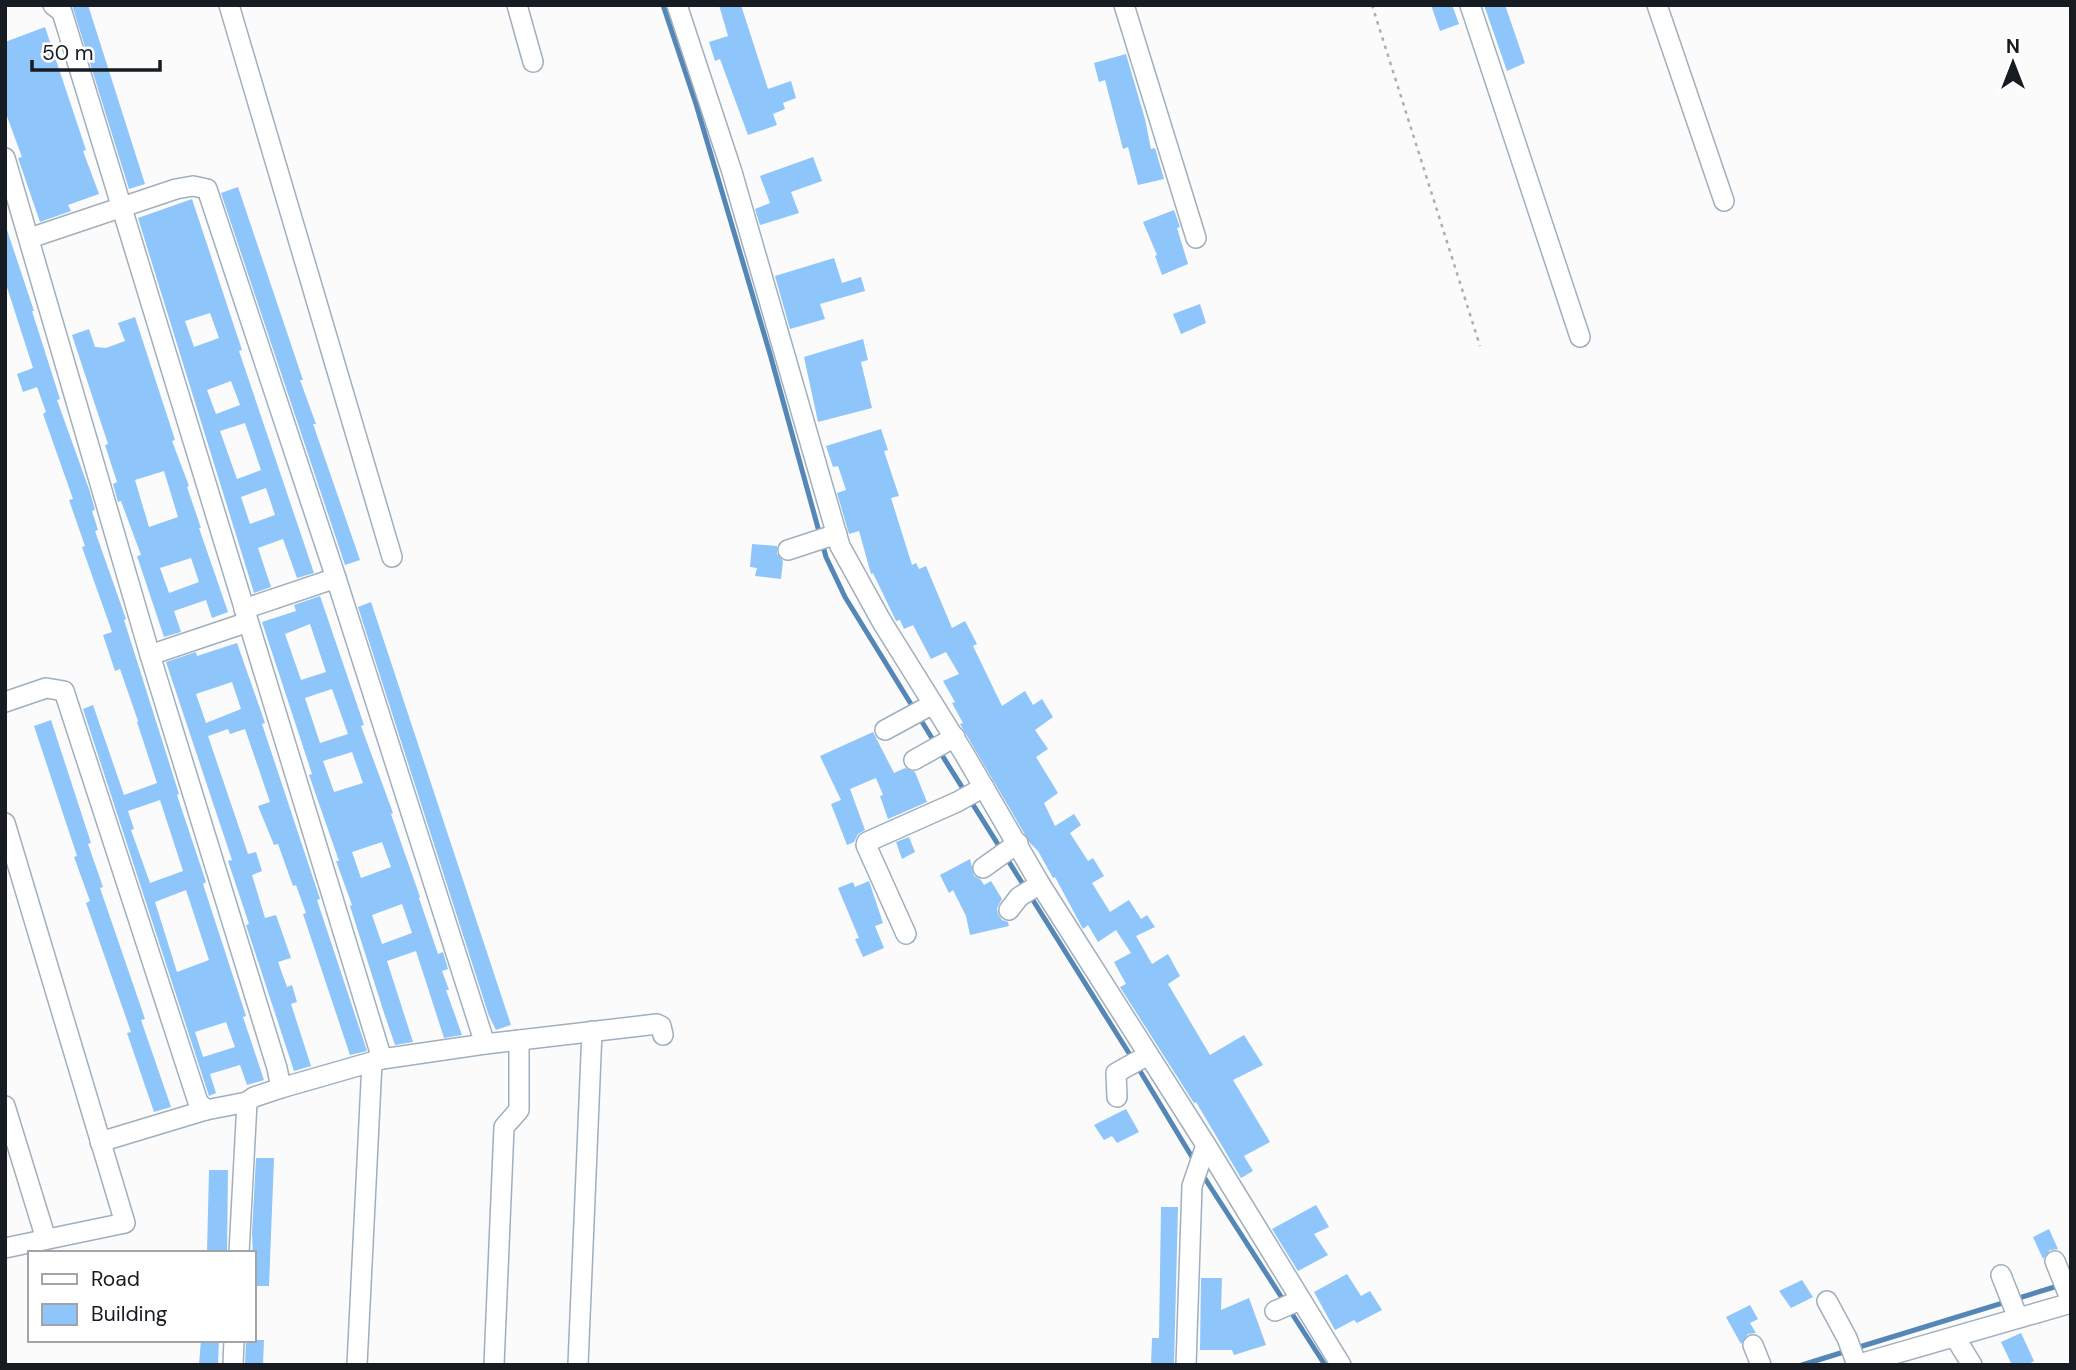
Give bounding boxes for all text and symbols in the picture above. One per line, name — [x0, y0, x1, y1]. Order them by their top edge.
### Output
scale bar — [32, 28, 159, 72]
north arrow — [1978, 28, 2048, 98]
text: N — [2006, 34, 2020, 59]
text: 50 m — [42, 39, 93, 67]
legend — [28, 1251, 256, 1342]
text: Road — [91, 1265, 140, 1293]
text: Building — [91, 1300, 168, 1328]

